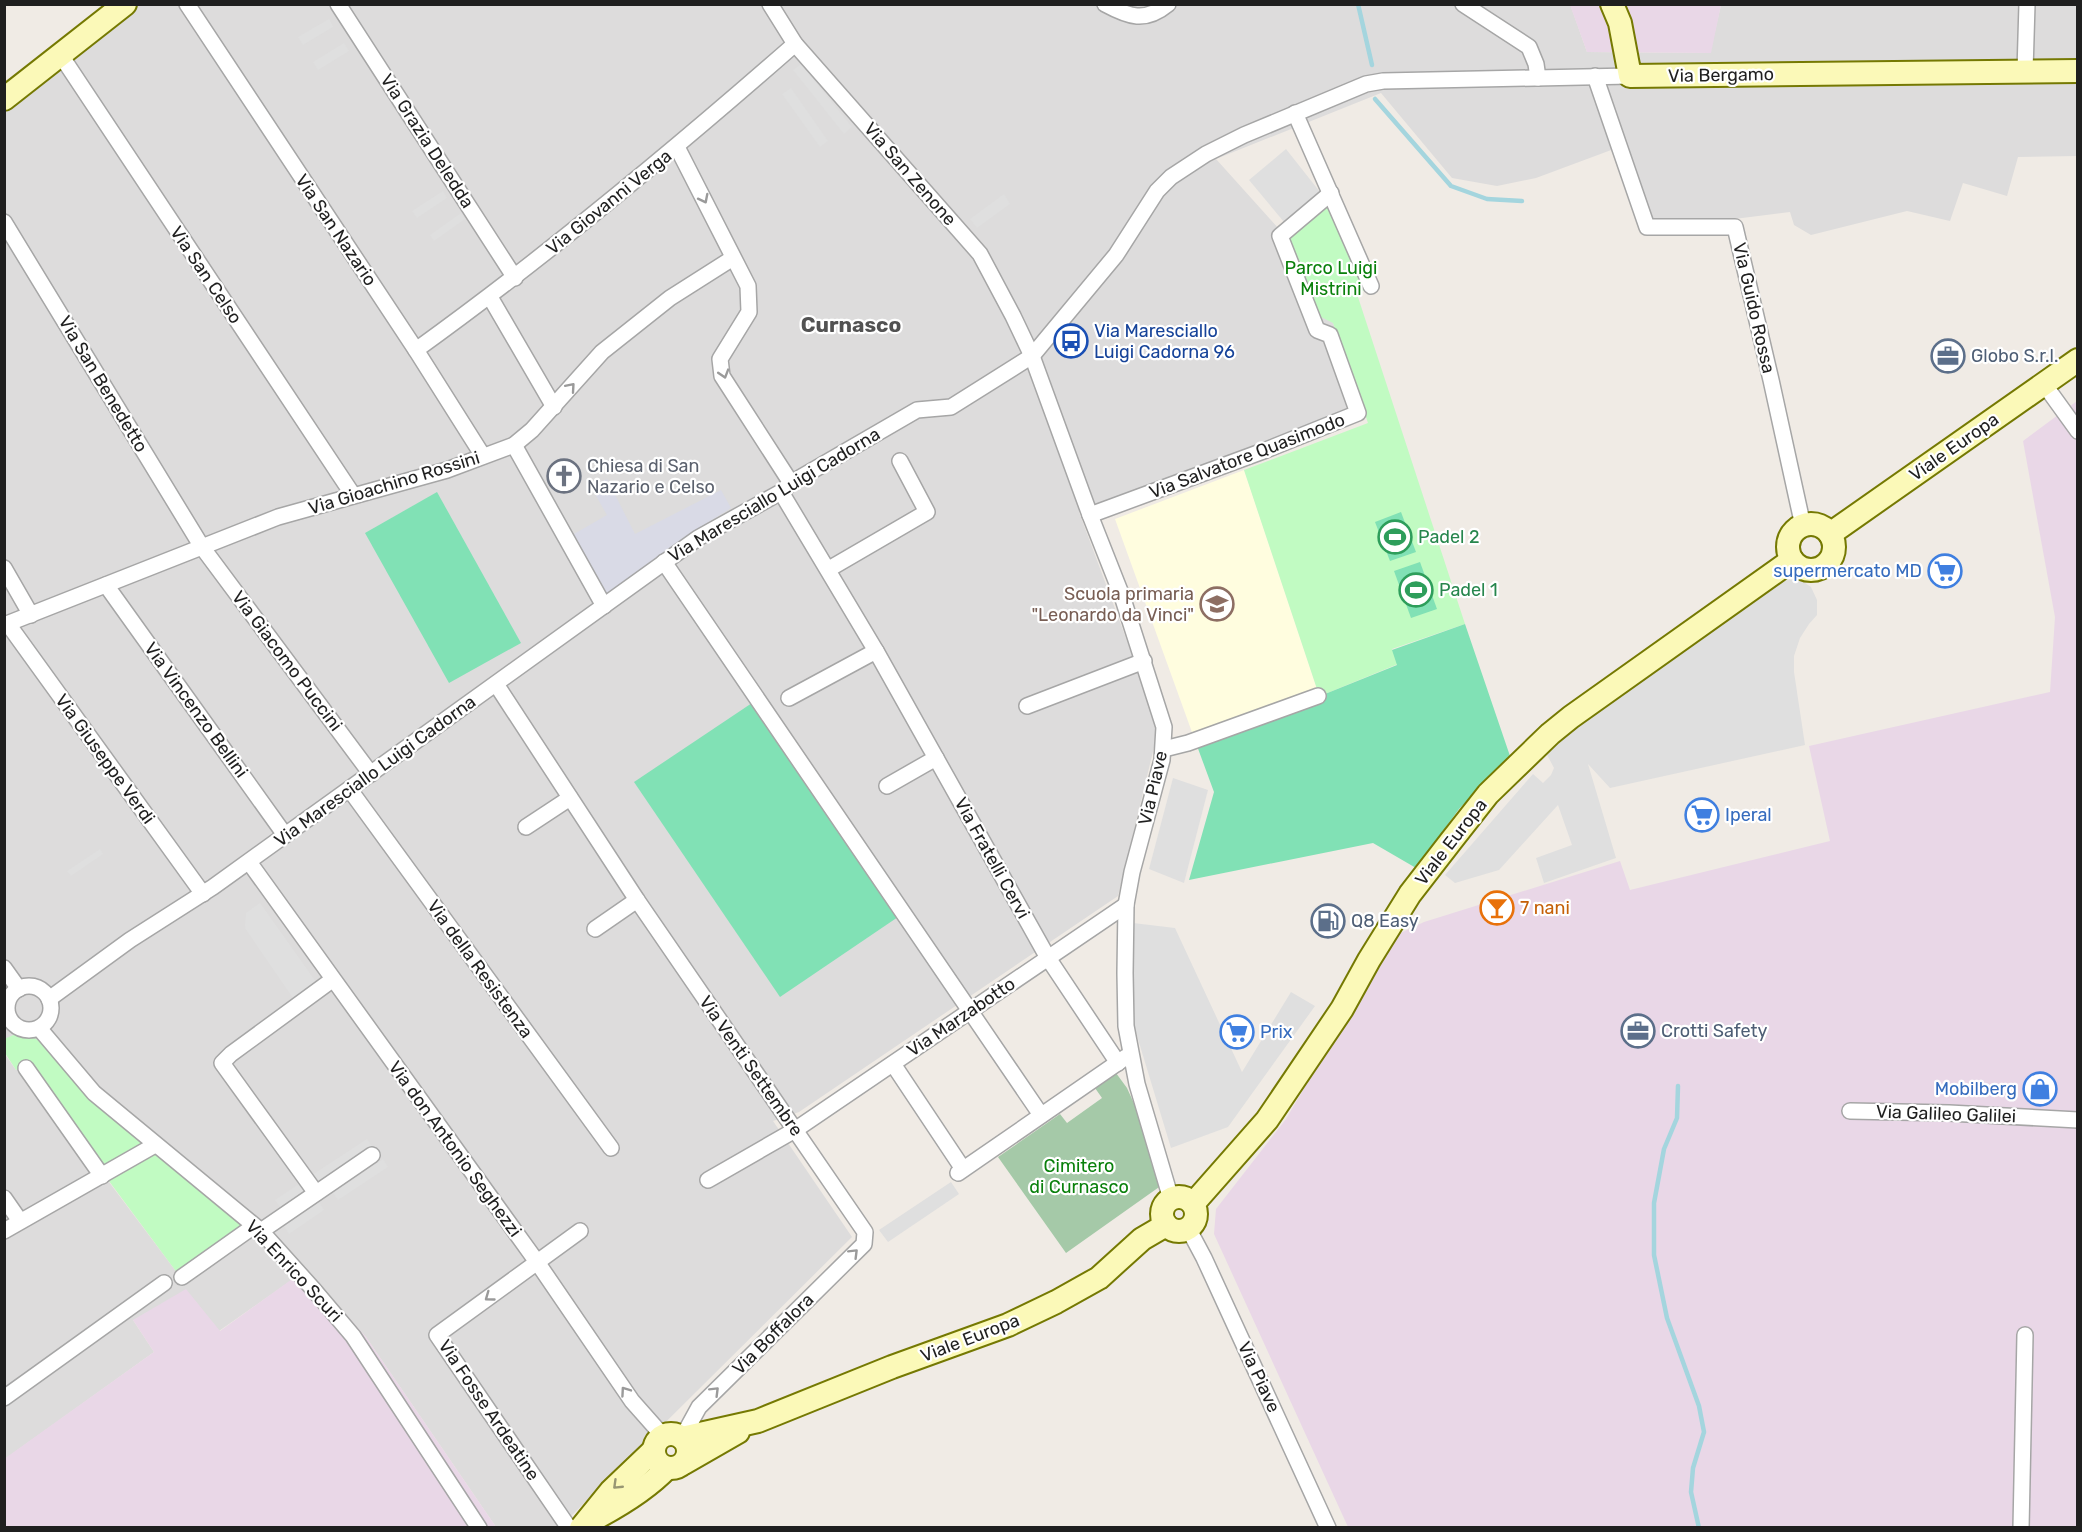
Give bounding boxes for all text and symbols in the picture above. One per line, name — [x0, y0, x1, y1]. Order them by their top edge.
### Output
street label: Via Bergamo — [1668, 63, 1774, 87]
street label: Via Grazia Deledda — [375, 70, 479, 212]
street label: Via San Zenone — [859, 118, 961, 230]
street label: Via Giovanni Verga — [542, 145, 676, 259]
street label: Via San Nazario — [291, 170, 381, 290]
one-way arrow — [696, 193, 708, 204]
street label: Via San Celso — [165, 222, 247, 328]
street label: Via Guido Rossa — [1728, 240, 1780, 376]
park label: Parco Luigi Mistrini — [1285, 257, 1377, 300]
street label: Via San Benedetto — [54, 312, 152, 456]
district label: Curnasco — [801, 312, 901, 337]
place label: Via Maresciallo Luigi Cadorna 96 — [1094, 320, 1235, 363]
bus stop icon: Via Maresciallo Luigi Cadorna 96 — [1053, 323, 1089, 359]
office icon: Globo S.r.l. — [1930, 338, 1966, 374]
place label: Globo S.r.l. — [1971, 345, 2058, 367]
one-way arrow — [717, 369, 729, 379]
one-way arrow — [564, 383, 575, 394]
street label: Via Salvatore Quasimodo — [1146, 408, 1348, 504]
street label: Viale Europa — [1905, 408, 2003, 486]
street label: Via Maresciallo Luigi Cadorna — [664, 423, 884, 567]
street label: Via Gioachino Rossini — [306, 446, 482, 520]
place label: Chiesa di San Nazario e Celso — [587, 455, 715, 498]
church icon: Chiesa di San Nazario e Celso — [546, 458, 582, 494]
sports icon: Padel 2 — [1377, 519, 1413, 555]
place label: Padel 2 — [1418, 526, 1479, 548]
supermarket icon: supermercato MD — [1927, 553, 1963, 589]
place label: supermercato MD — [1773, 560, 1922, 582]
sports icon: Padel 1 — [1398, 572, 1434, 608]
place label: Padel 1 — [1439, 579, 1498, 601]
place label: Scuola primaria "Leonardo da Vinci" — [1031, 583, 1194, 626]
school or university icon: Scuola primaria "Leonardo da Vinci" — [1199, 586, 1235, 622]
street label: Via Giacomo Puccini — [227, 587, 347, 735]
street label: Via Vincenzo Bellini — [139, 638, 253, 782]
street label: Via Giuseppe Verdi — [50, 690, 160, 828]
street label: Via Maresciallo Luigi Cadorna — [270, 691, 480, 851]
street label: Via Piave — [1134, 749, 1172, 827]
street label: Via Fratelli Cervi — [950, 794, 1034, 922]
street label: Viale Europa — [1410, 794, 1492, 890]
supermarket icon: Iperal — [1684, 797, 1720, 833]
place label: Iperal — [1725, 804, 1772, 826]
bar icon: 7 nani — [1479, 890, 1515, 926]
street label: Via della Resistenza — [422, 895, 538, 1043]
place label: 7 nani — [1520, 897, 1570, 919]
fuel station icon: Q8 Easy — [1310, 903, 1346, 939]
place label: Q8 Easy — [1351, 910, 1419, 932]
street label: Via Marzabotto — [903, 973, 1019, 1061]
street label: Via Venti Settembre — [694, 992, 808, 1140]
office icon: Crotti Safety — [1620, 1013, 1656, 1049]
supermarket icon: Prix — [1219, 1014, 1255, 1050]
place label: Crotti Safety — [1661, 1020, 1768, 1042]
place label: Prix — [1260, 1021, 1293, 1043]
street label: Via don Antonio Seghezzi — [384, 1057, 526, 1241]
shop icon: Mobilberg — [2022, 1071, 2058, 1107]
place label: Mobilberg — [1935, 1078, 2017, 1100]
street label: Via Galileo Galilei — [1876, 1101, 2016, 1127]
park label: Cimitero di Curnasco — [1029, 1155, 1129, 1198]
street label: Via Enrico Scuri — [241, 1215, 347, 1327]
one-way arrow — [847, 1250, 858, 1261]
one-way arrow — [485, 1289, 496, 1300]
street label: Via Boffalora — [728, 1289, 818, 1379]
street label: Viale Europa — [917, 1309, 1023, 1367]
street label: Via Fosse Ardeatine — [434, 1335, 544, 1485]
street label: Via Piave — [1233, 1338, 1285, 1416]
one-way arrow — [621, 1386, 632, 1397]
one-way arrow — [708, 1387, 719, 1398]
one-way arrow — [614, 1478, 624, 1489]

